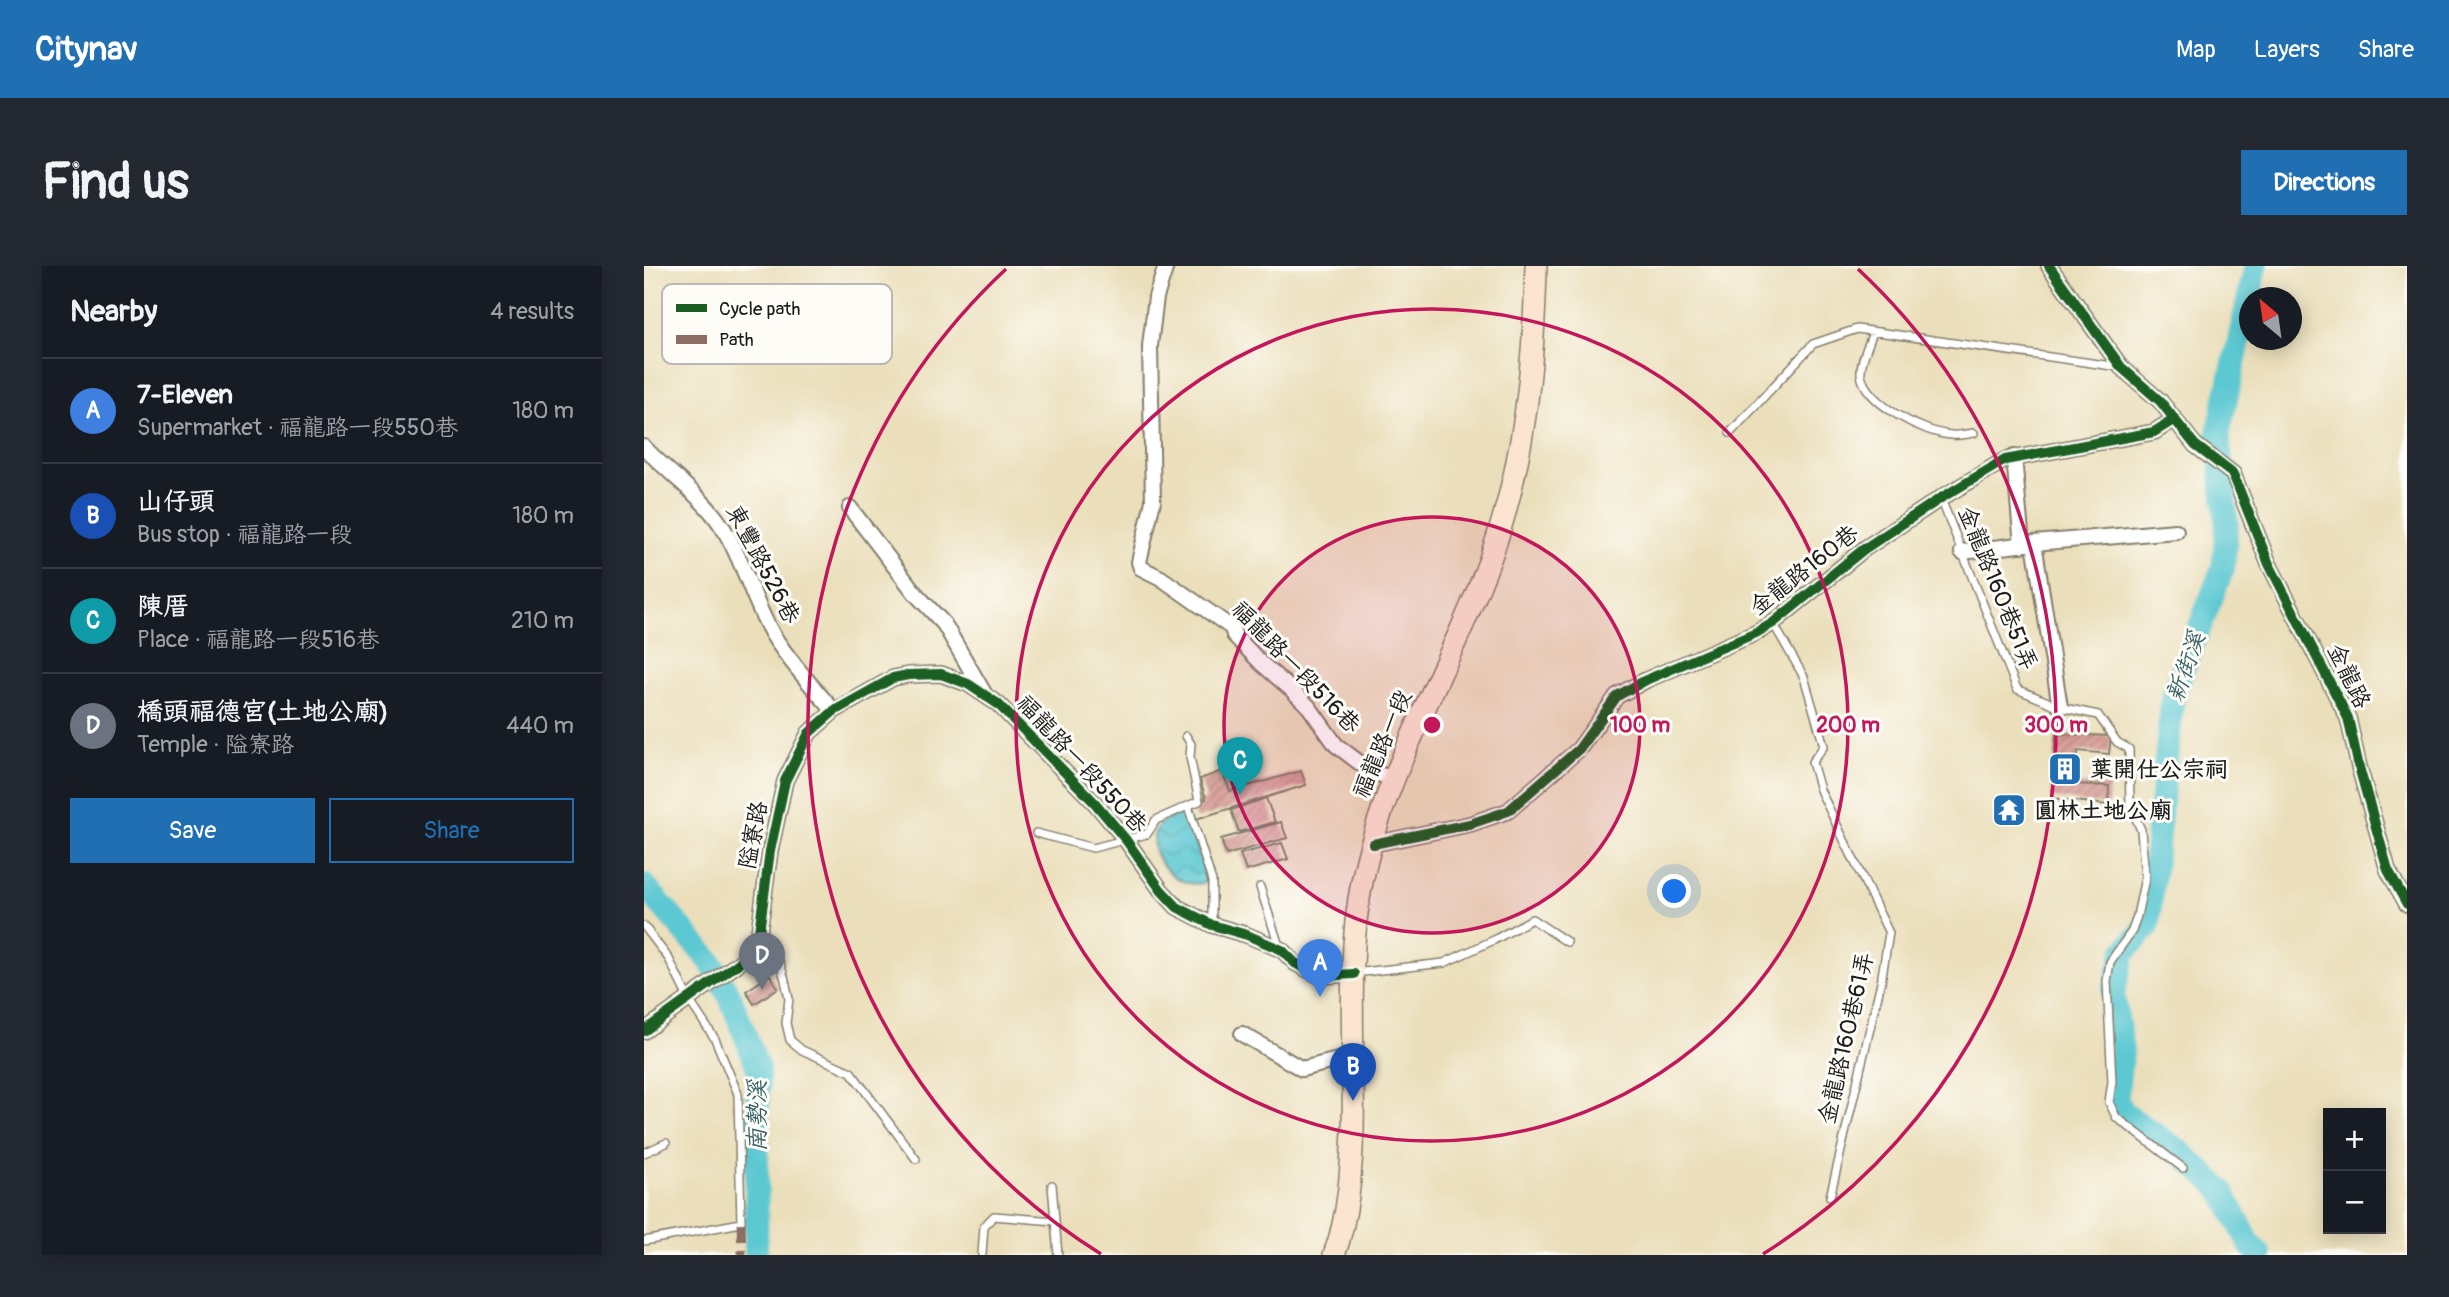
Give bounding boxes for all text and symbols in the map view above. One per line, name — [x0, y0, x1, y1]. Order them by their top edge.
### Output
text: Citynav — [35, 29, 138, 70]
text: Map — [2176, 35, 2216, 64]
text: Layers — [2254, 35, 2320, 64]
text: Share — [2358, 35, 2414, 64]
button: Directions — [2241, 150, 2407, 215]
text: Find us — [42, 152, 189, 213]
legend — [662, 284, 892, 364]
north arrow — [2239, 287, 2302, 350]
text: Nearby — [70, 293, 157, 330]
text: 4 results — [490, 297, 574, 326]
text: Cycle path — [719, 297, 800, 321]
text: Path — [719, 328, 754, 352]
text: 7-Eleven — [137, 379, 233, 411]
text: A — [86, 396, 100, 425]
text: 180 m — [512, 396, 574, 425]
text: Supermarket · 福龍路一段550巷 — [137, 413, 458, 442]
text: 山仔頭 — [137, 486, 215, 518]
street label: 東豐路526巷 — [720, 499, 807, 629]
text: B — [86, 501, 100, 530]
text: 180 m — [512, 501, 574, 530]
street label: 金龍路160巷51弄 — [1952, 502, 2044, 674]
street label: 金龍路160巷 — [1744, 518, 1865, 621]
text: Bus stop · 福龍路一段 — [137, 520, 352, 549]
text: 陳厝 — [137, 591, 189, 623]
street label: 福龍路一段516巷 — [1226, 595, 1367, 740]
text: C — [86, 606, 100, 635]
text: 210 m — [511, 606, 574, 635]
text: Place · 福龍路一段516巷 — [137, 625, 379, 654]
water label: 新街溪 — [2161, 626, 2212, 706]
street label: 金龍路 — [2321, 639, 2377, 713]
street label: 福龍路一段 — [1346, 685, 1418, 803]
street label: 福龍路一段550巷 — [1010, 689, 1154, 840]
text: 橋頭福德宮(土地公廟) — [137, 696, 388, 728]
text: D — [86, 711, 100, 740]
text: 440 m — [506, 711, 574, 740]
text: 100 m — [1610, 712, 1670, 739]
text: 200 m — [1816, 712, 1880, 739]
text: 300 m — [2024, 712, 2088, 739]
centre of rings — [1420, 713, 1444, 737]
text: Temple · 隘寮路 — [137, 730, 294, 759]
pin: C — [1217, 737, 1263, 795]
building icon: 葉開仕公宗祠 — [2046, 750, 2084, 788]
place label: 葉開仕公宗祠 — [2090, 755, 2228, 784]
temple icon: 圓林土地公廟 — [1990, 791, 2028, 829]
place label: 圓林土地公廟 — [2034, 796, 2172, 825]
button: Save — [70, 798, 315, 863]
button: Share — [329, 798, 574, 863]
street label: 隘寮路 — [732, 798, 774, 872]
your location — [1657, 874, 1691, 908]
pin: D — [739, 932, 785, 990]
pin: A — [1297, 939, 1343, 997]
street label: 金龍路160巷61弄 — [1812, 949, 1880, 1127]
pin: B — [1330, 1043, 1376, 1101]
water label: 南勢溪 — [743, 1078, 772, 1152]
map controls — [2323, 1108, 2386, 1234]
button: + — [2323, 1108, 2386, 1171]
button: − — [2323, 1171, 2386, 1234]

